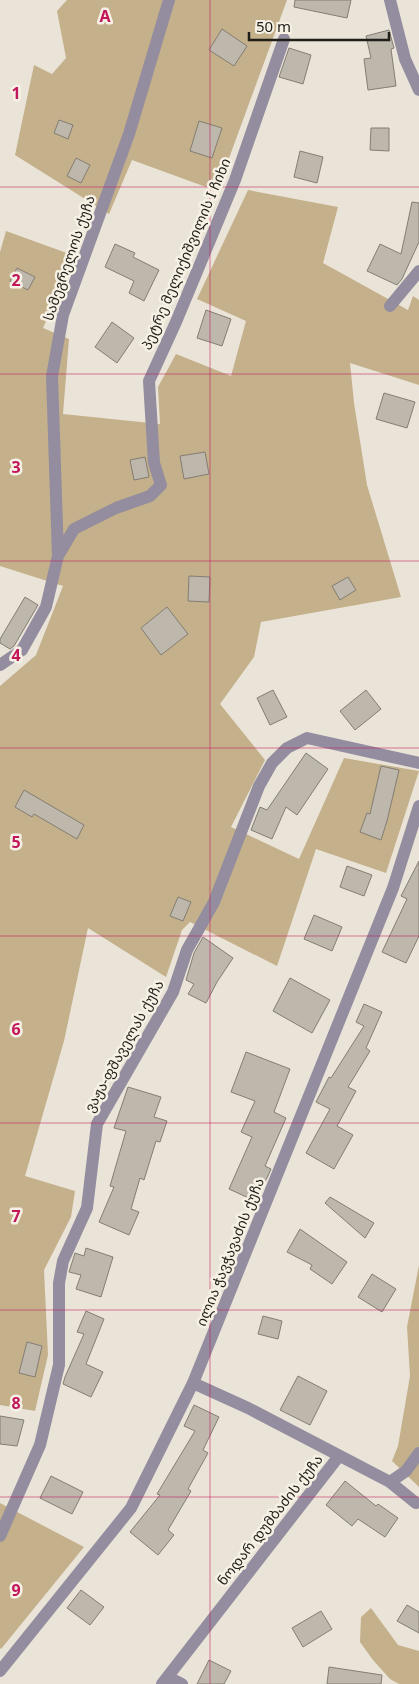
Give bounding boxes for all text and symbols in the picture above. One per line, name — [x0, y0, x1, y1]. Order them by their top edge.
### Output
text: A — [99, 5, 111, 27]
scale bar — [249, 10, 389, 42]
text: 50 m — [256, 16, 291, 36]
text: 1 — [11, 82, 21, 104]
street label: პეტრე მელიქიშვილის I ჩიხი — [136, 155, 235, 353]
street label: სამეგრელოს ქუჩა — [38, 193, 99, 323]
text: 2 — [11, 269, 21, 291]
text: 3 — [11, 456, 21, 478]
text: 4 — [11, 644, 21, 666]
text: 5 — [11, 831, 21, 853]
street label: ვაჟა-ფშაველას ქუჩა — [79, 976, 168, 1115]
text: 6 — [11, 1018, 21, 1040]
street label: ილია ჭავჭავაძის ქუჩა — [191, 1175, 268, 1329]
text: 7 — [11, 1205, 21, 1227]
text: 8 — [11, 1392, 21, 1414]
street label: ნოდარ დუმბაძის ქუჩა — [212, 1450, 327, 1589]
text: 9 — [11, 1579, 21, 1601]

